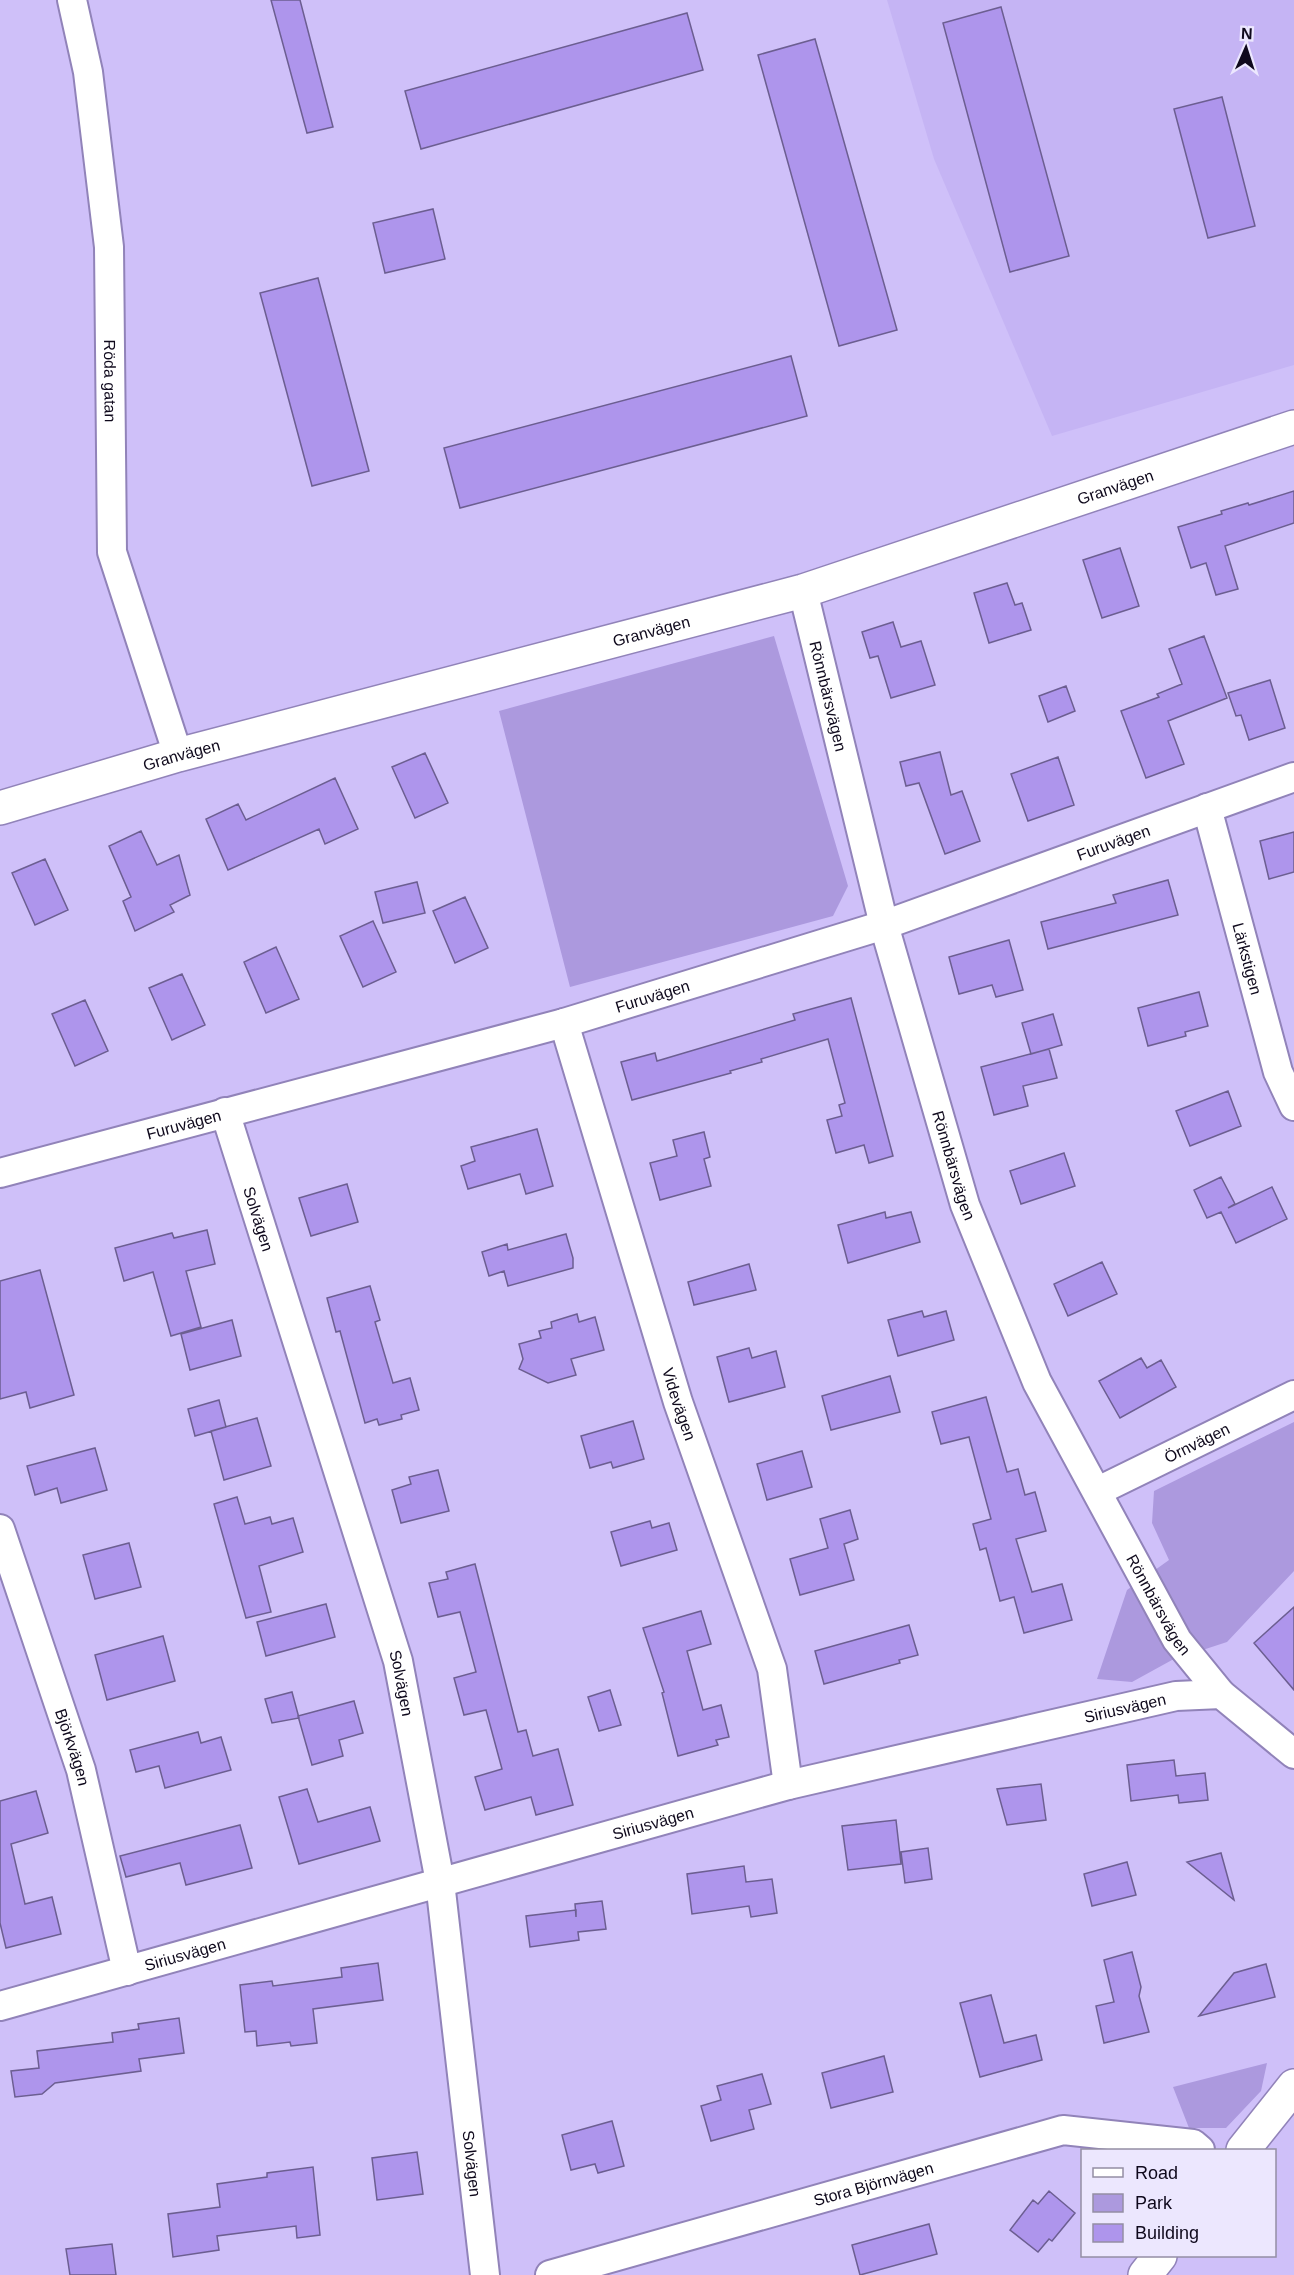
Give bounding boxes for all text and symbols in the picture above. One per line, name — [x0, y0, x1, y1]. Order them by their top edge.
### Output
north arrow — [1216, 18, 1276, 78]
text: N — [1241, 25, 1253, 42]
street label: Röda gatan — [101, 339, 119, 422]
street label: Granvägen — [1075, 466, 1155, 507]
street label: Granvägen — [611, 613, 692, 649]
street label: Rönnbärsvägen — [807, 639, 850, 753]
street label: Granvägen — [141, 736, 222, 774]
street label: Furuvägen — [1074, 821, 1152, 863]
street label: Lärkstigen — [1230, 921, 1265, 997]
street label: Furuvägen — [613, 977, 691, 1015]
street label: Furuvägen — [144, 1106, 223, 1142]
street label: Rönnbärsvägen — [930, 1109, 979, 1222]
street label: Solvägen — [241, 1184, 277, 1253]
street label: Videvägen — [660, 1366, 699, 1442]
street label: Örnvägen — [1161, 1420, 1232, 1466]
street label: Rönnbärsvägen — [1124, 1551, 1194, 1658]
street label: Solvägen — [387, 1648, 417, 1717]
street label: Siriusvägen — [1082, 1690, 1168, 1725]
street label: Björkvägen — [52, 1706, 93, 1787]
street label: Siriusvägen — [610, 1803, 695, 1842]
street label: Siriusvägen — [142, 1935, 227, 1974]
street label: Solvägen — [460, 2129, 484, 2198]
legend — [1081, 2149, 1276, 2257]
street label: Stora Björnvägen — [811, 2159, 935, 2209]
text: Road — [1135, 2163, 1178, 2183]
text: Park — [1135, 2193, 1173, 2213]
text: Building — [1135, 2223, 1199, 2243]

